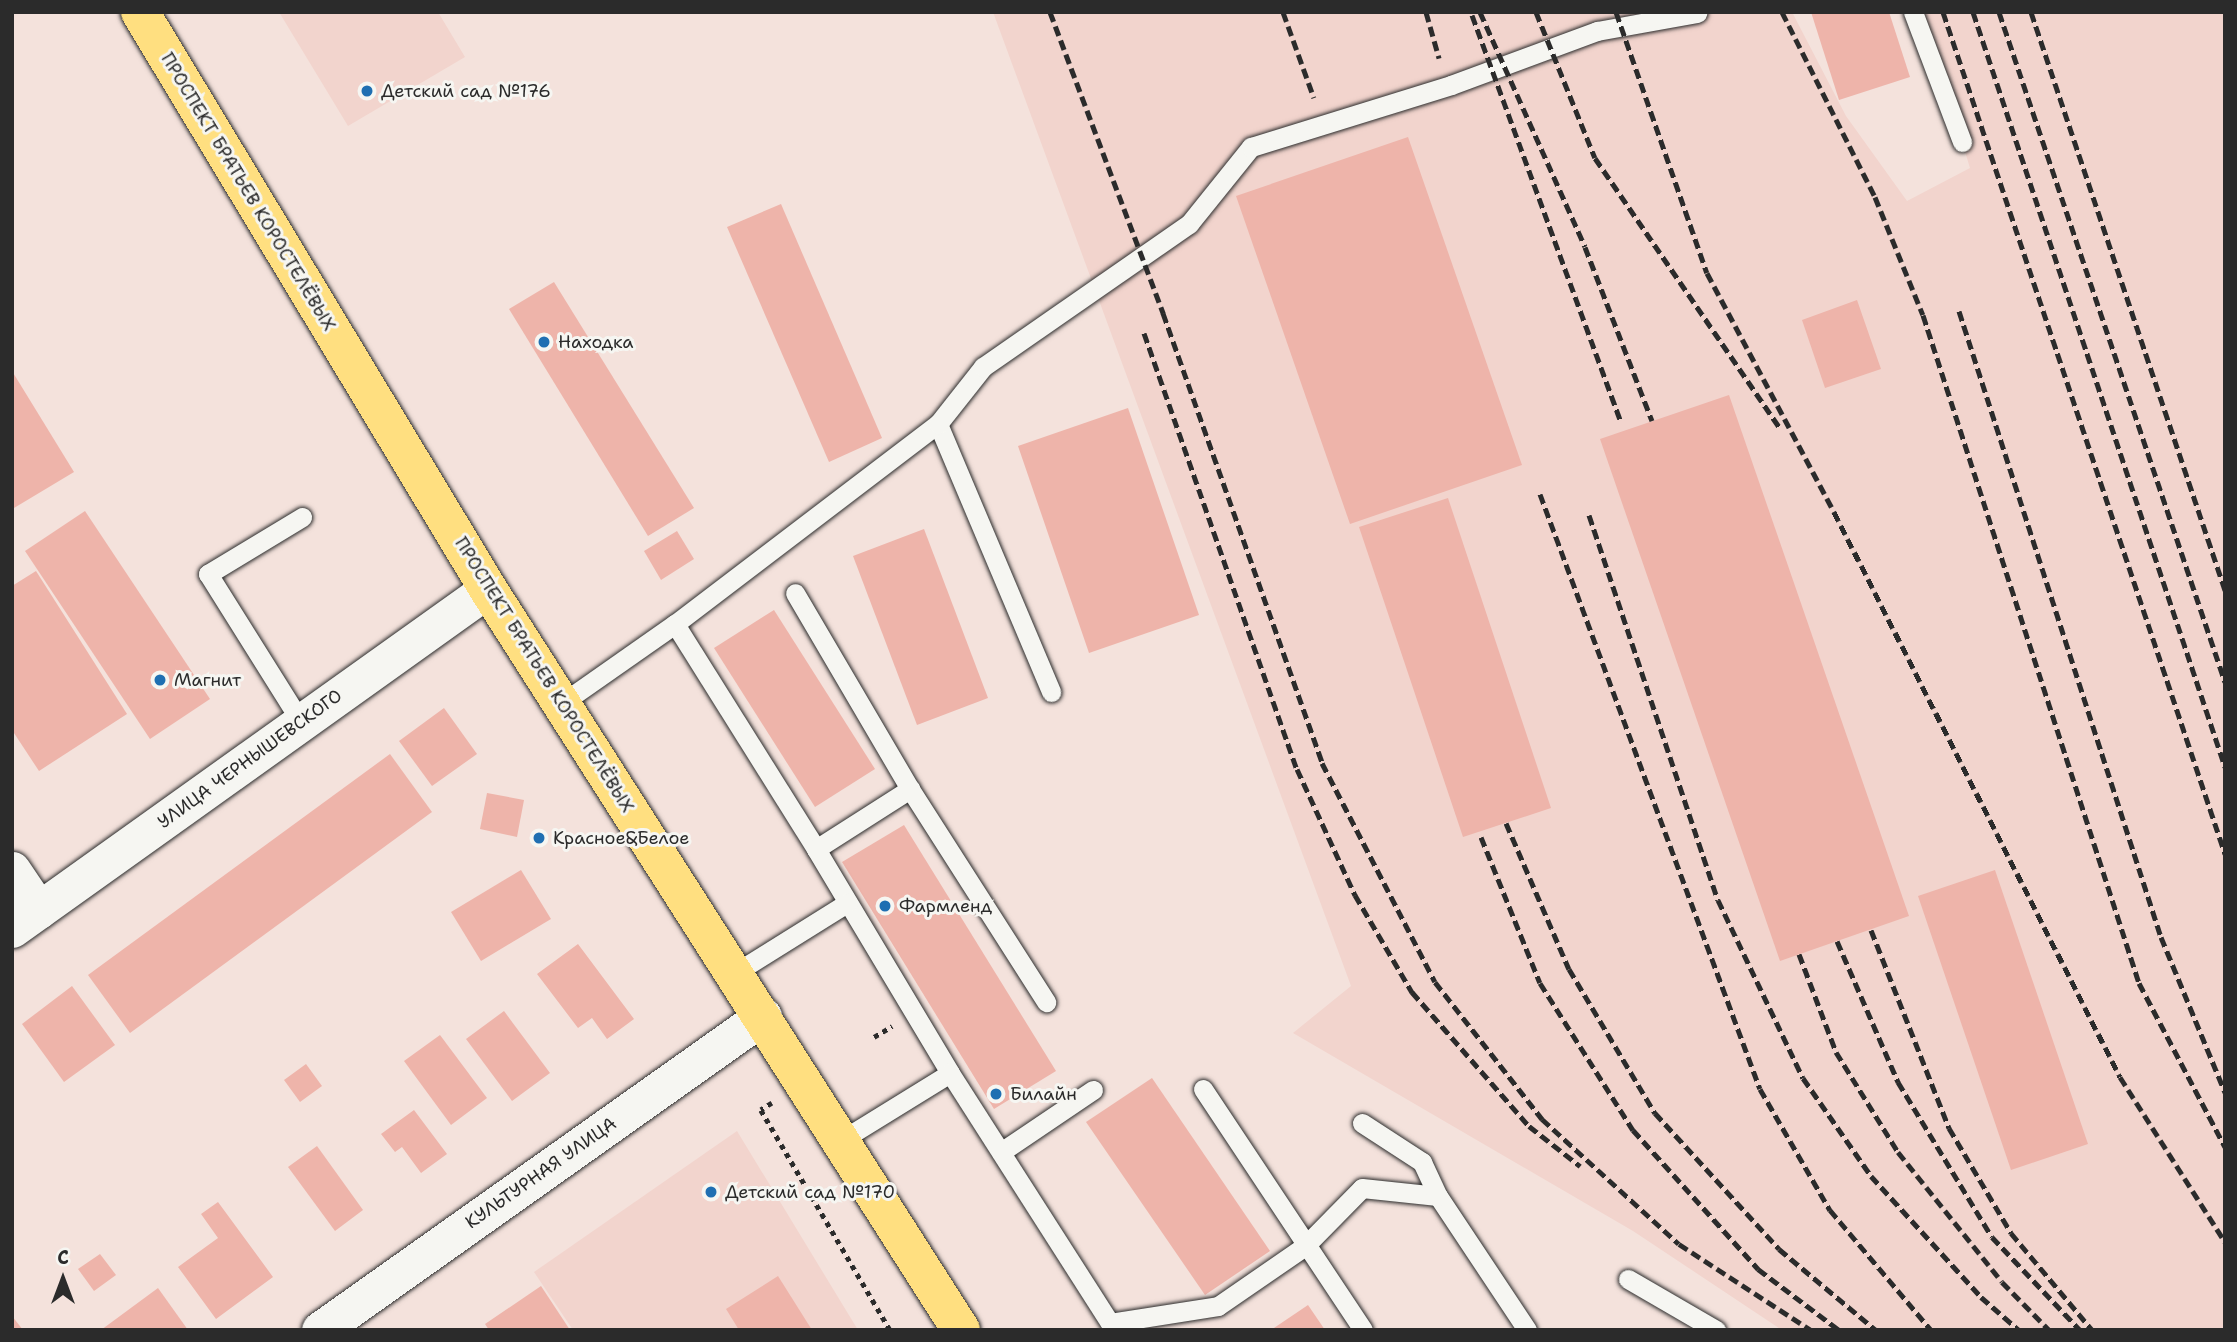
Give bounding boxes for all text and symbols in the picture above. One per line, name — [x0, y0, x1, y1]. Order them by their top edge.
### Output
street label: ПРОСПЕКТ БРАТЬЕВ КОРОСТЕЛЁВЫХ — [156, 49, 340, 335]
place label: Детский сад №176 — [381, 80, 551, 102]
marker: Детский сад №176 — [359, 83, 375, 99]
place label: Находка — [558, 331, 633, 353]
marker: Находка — [536, 334, 552, 350]
street label: ПРОСПЕКТ БРАТЬЕВ КОРОСТЕЛЁВЫХ — [450, 533, 638, 817]
place label: Магнит — [174, 669, 241, 691]
marker: Магнит — [152, 672, 168, 688]
street label: УЛИЦА ЧЕРНЫШЕВСКОГО — [154, 685, 346, 833]
place label: Красное&Белое — [553, 827, 689, 849]
marker: Красное&Белое — [531, 830, 547, 846]
place label: Фармленд — [899, 895, 992, 917]
marker: Фармленд — [877, 898, 893, 914]
place label: Билайн — [1010, 1083, 1077, 1105]
marker: Билайн — [988, 1086, 1004, 1102]
street label: КУЛЬТУРНАЯ УЛИЦА — [461, 1113, 621, 1233]
place label: Детский сад №170 — [725, 1181, 895, 1203]
marker: Детский сад №170 — [703, 1184, 719, 1200]
north arrow — [28, 1244, 98, 1314]
text: С — [57, 1245, 69, 1270]

